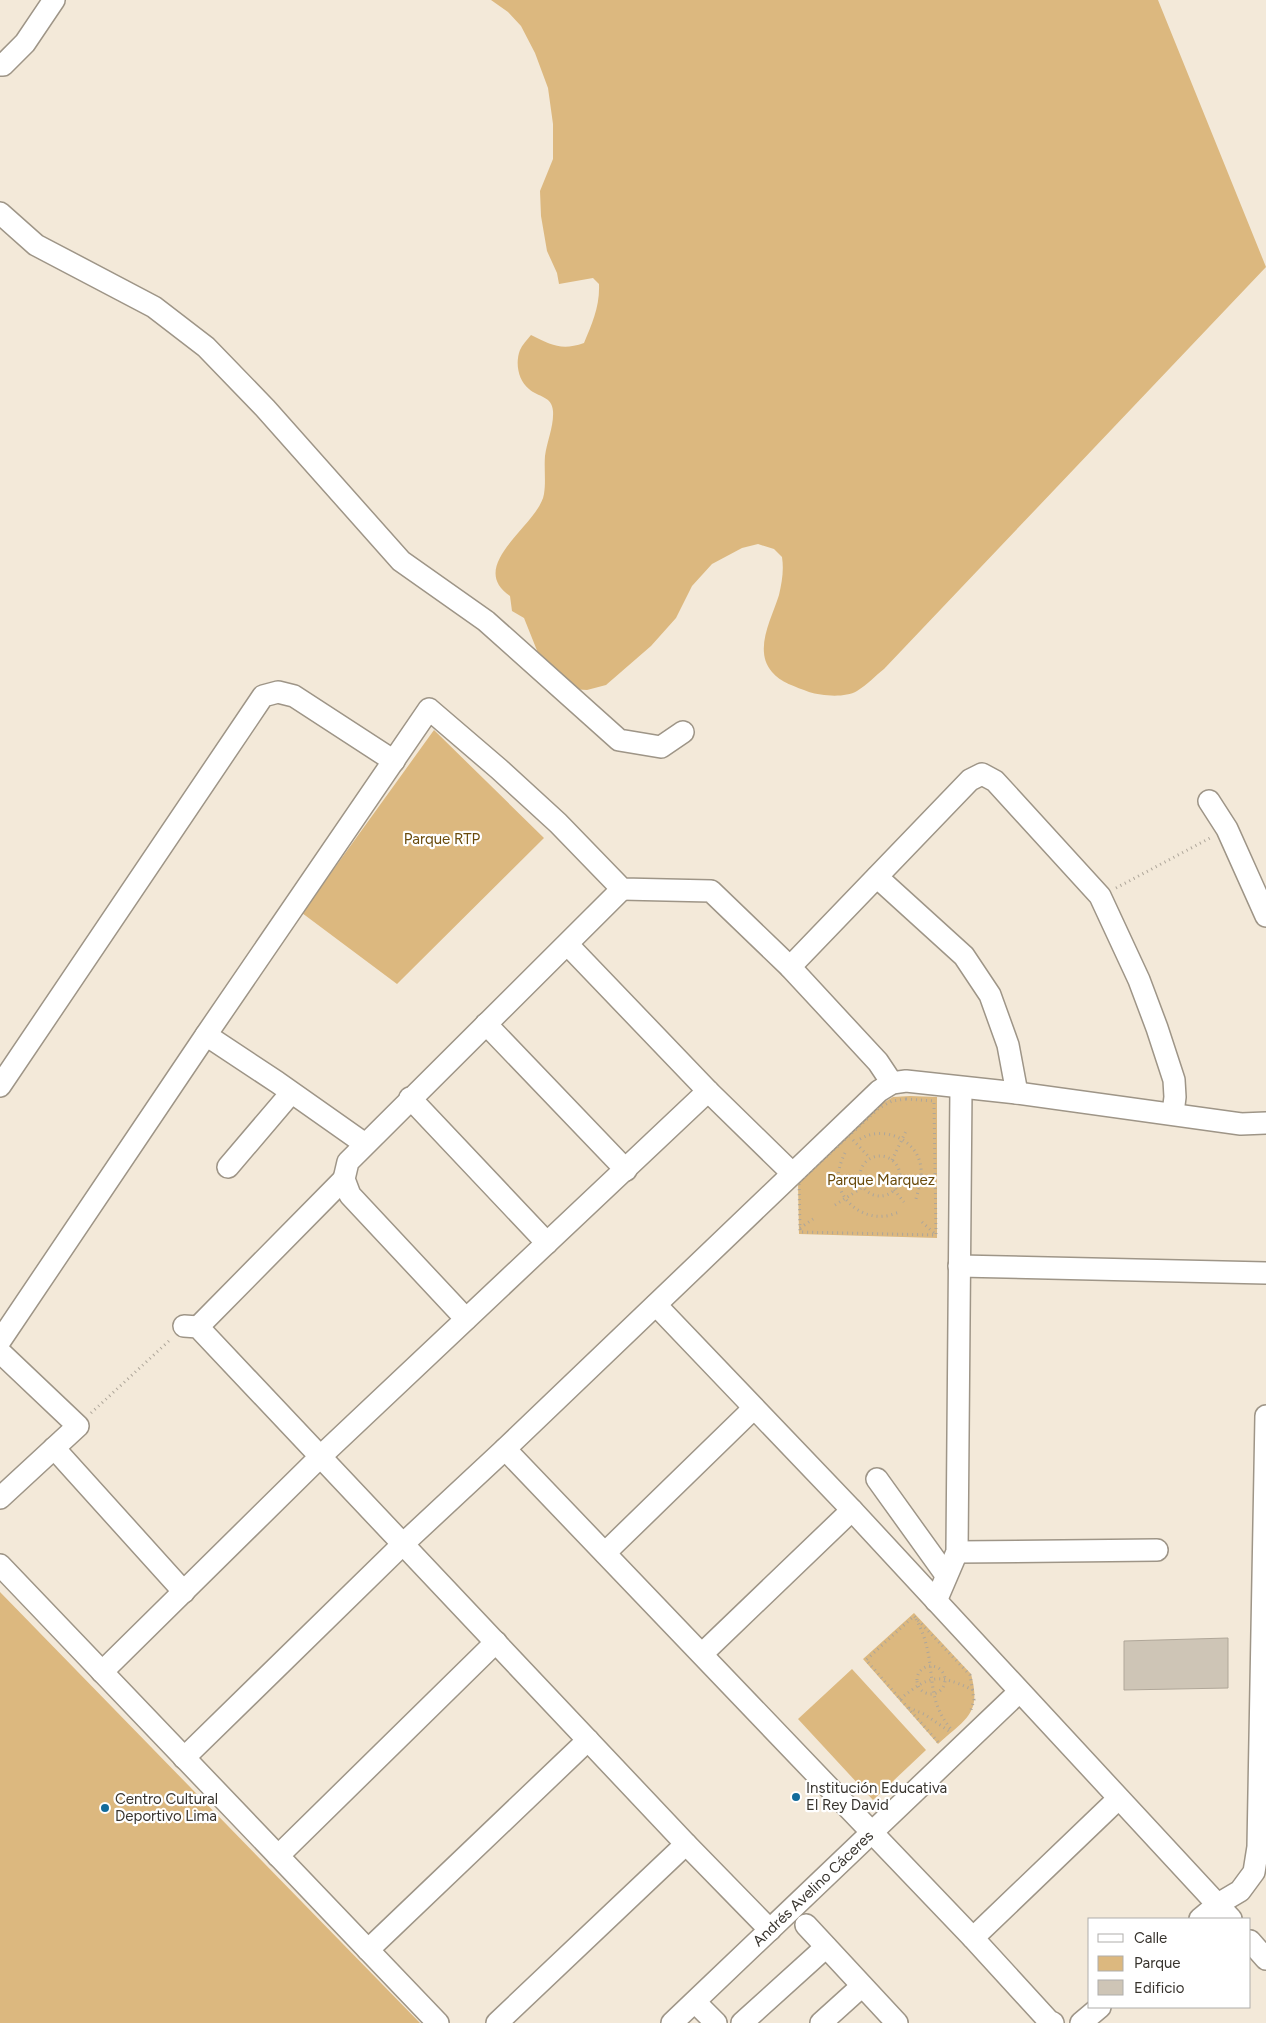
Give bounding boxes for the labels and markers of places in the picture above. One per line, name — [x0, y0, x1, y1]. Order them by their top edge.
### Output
place label: Institución Educativa El Rey David — [806, 1779, 947, 1814]
place label: Centro Cultural Deportivo Lima — [115, 1790, 218, 1825]
marker: Institución Educativa El Rey David — [790, 1791, 802, 1803]
marker: Centro Cultural Deportivo Lima — [99, 1802, 111, 1814]

